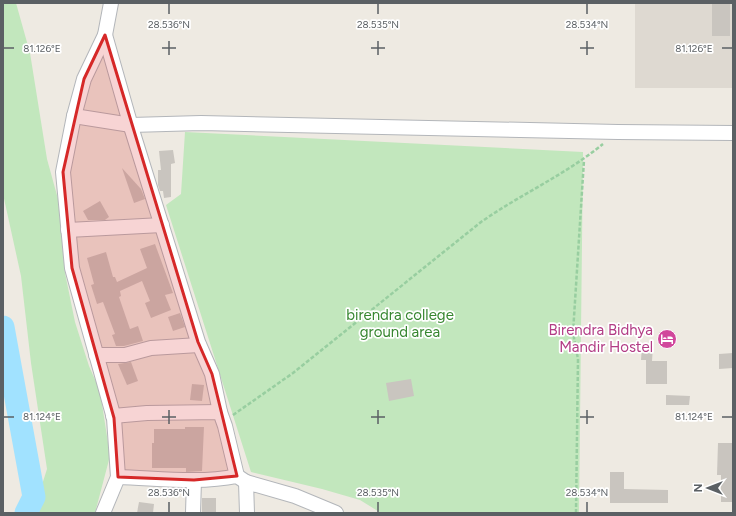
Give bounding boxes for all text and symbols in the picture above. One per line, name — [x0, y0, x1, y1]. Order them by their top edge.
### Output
text: 28.536°N — [148, 18, 190, 31]
text: 28.535°N — [357, 18, 399, 31]
text: 28.534°N — [566, 18, 608, 31]
text: 81.126°E — [23, 42, 61, 55]
text: 81.126°E — [675, 42, 713, 55]
park label: birendra college ground area — [346, 306, 454, 341]
place label: Birendra Bidhya Mandir Hostel — [548, 321, 653, 356]
hotel icon: Birendra Bidhya Mandir Hostel — [656, 328, 678, 350]
text: 81.124°E — [23, 410, 61, 423]
text: 81.124°E — [675, 410, 713, 423]
north arrow — [688, 468, 728, 508]
text: N — [692, 484, 705, 492]
text: 28.536°N — [148, 486, 190, 499]
text: 28.535°N — [357, 486, 399, 499]
text: 28.534°N — [566, 486, 608, 499]

